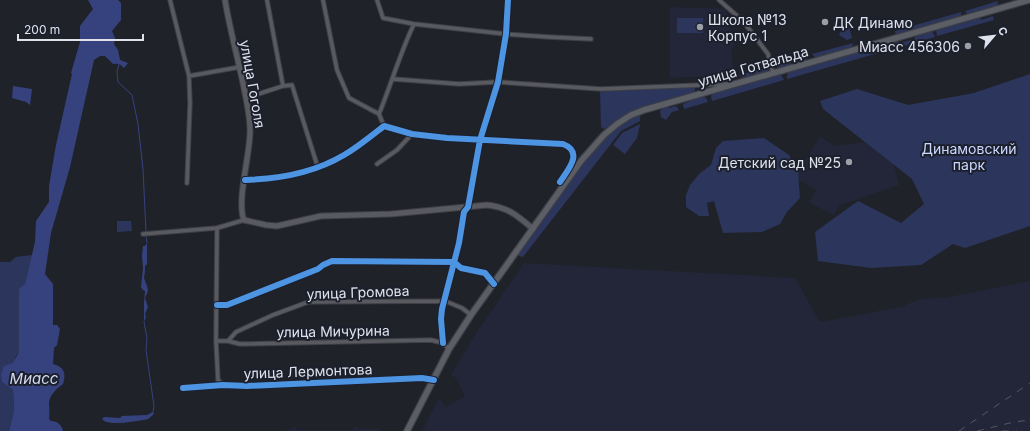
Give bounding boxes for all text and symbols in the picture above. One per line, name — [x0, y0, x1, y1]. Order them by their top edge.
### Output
place label: Школа №13 Корпус 1 — [708, 11, 787, 44]
place label: ДК Динамо — [833, 14, 913, 31]
scale bar — [18, 16, 143, 42]
north arrow — [974, 16, 1014, 56]
marker: ДК Динамо — [820, 17, 830, 27]
text: 200 m — [24, 22, 60, 37]
marker: Школа №13 Корпус 1 — [695, 22, 705, 32]
text: С — [995, 24, 1011, 38]
place label: Миасс 456306 — [859, 38, 960, 55]
street label: улица Гоголя — [237, 39, 269, 129]
marker: Миасс 456306 — [963, 41, 973, 51]
street label: улица Готвальда — [696, 42, 810, 90]
park label: Динамовский парк — [921, 140, 1017, 173]
place label: Детский сад №25 — [718, 154, 841, 171]
marker: Детский сад №25 — [844, 157, 854, 167]
street label: улица Громова — [306, 282, 410, 302]
street label: улица Мичурина — [276, 322, 390, 340]
street label: улица Лермонтова — [243, 360, 373, 382]
water label: Миасс — [10, 369, 59, 388]

